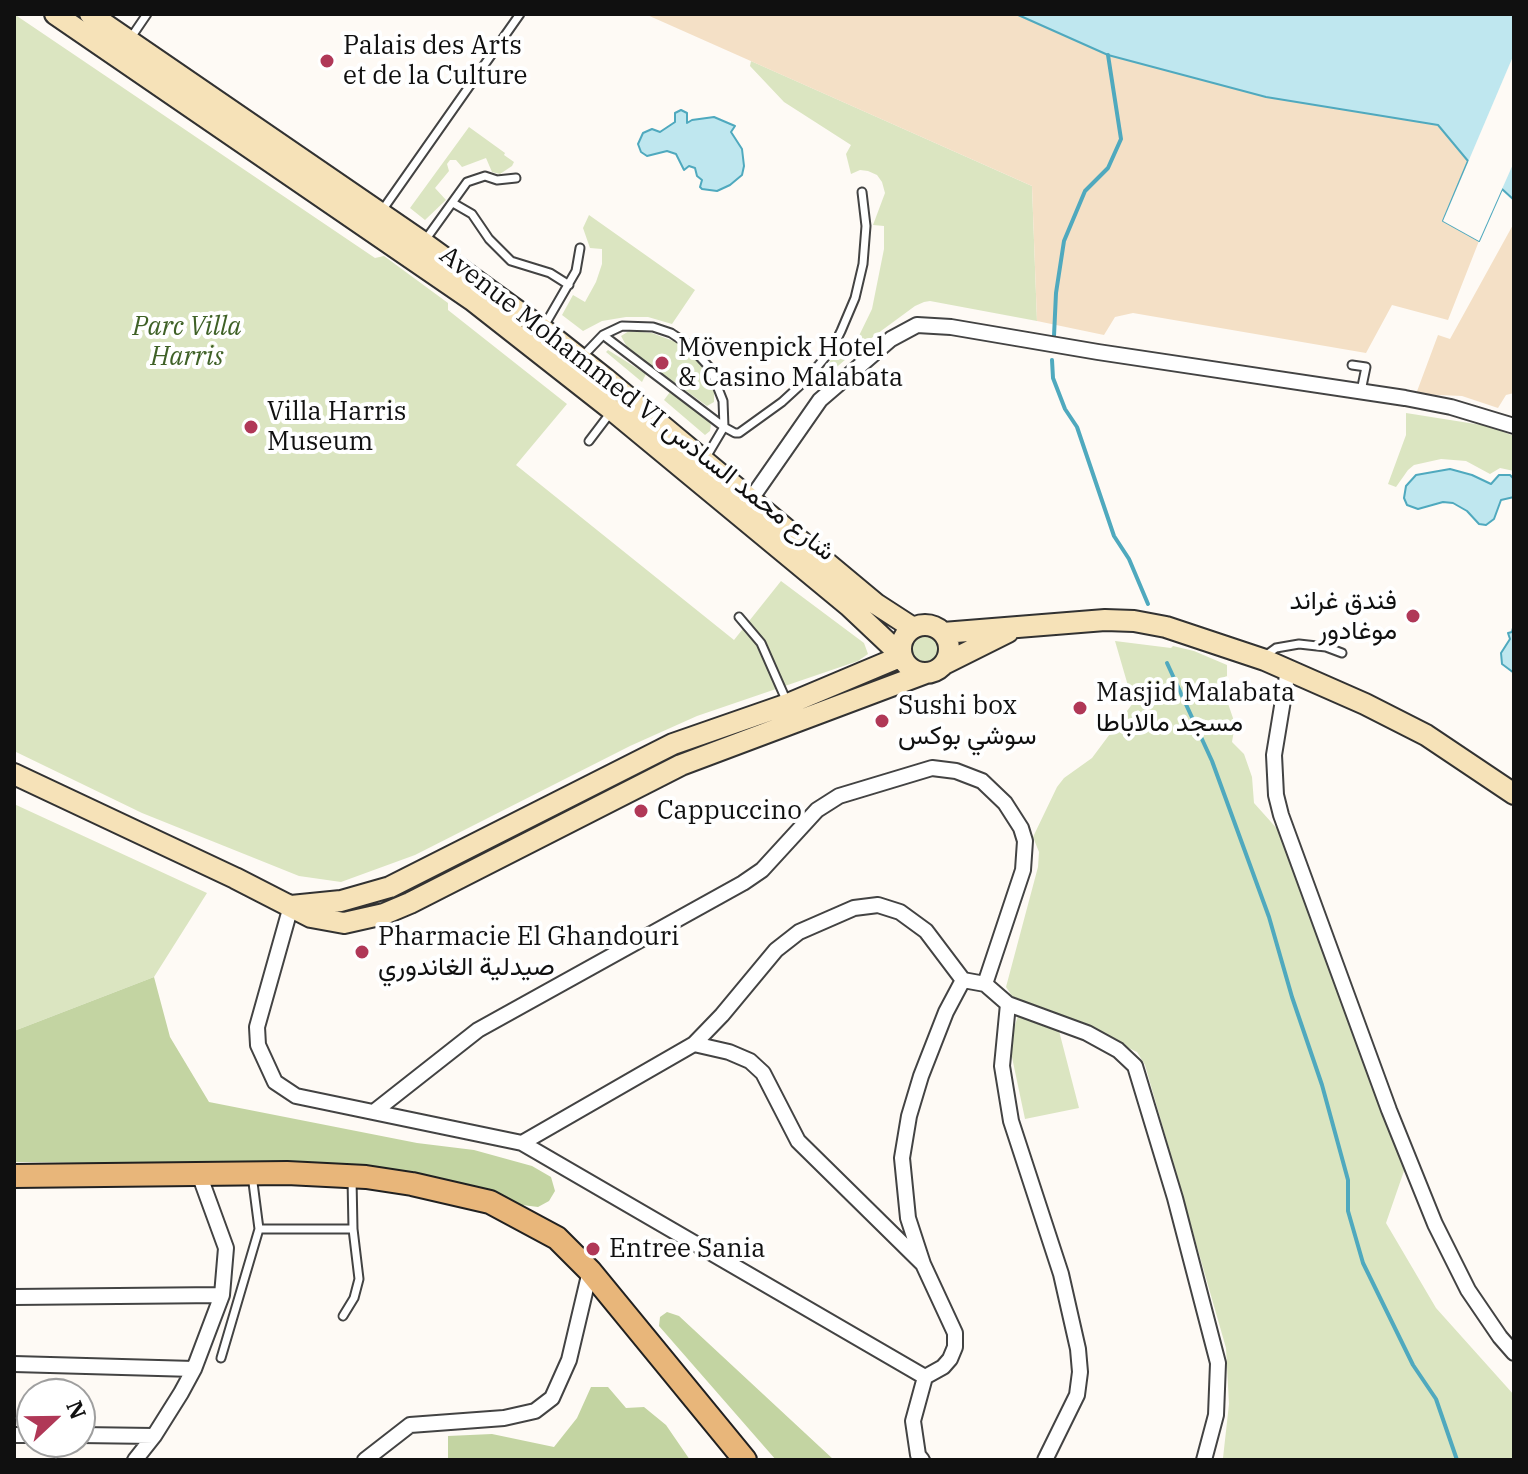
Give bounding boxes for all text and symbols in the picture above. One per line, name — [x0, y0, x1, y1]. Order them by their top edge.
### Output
place label: Palais des Arts et de la Culture — [343, 30, 527, 92]
marker: Palais des Arts et de la Culture — [318, 52, 336, 70]
street label: Avenue Mohammed VI شارع محمد السادس — [433, 240, 841, 568]
park label: Parc Villa Harris — [133, 311, 241, 372]
place label: Mövenpick Hotel & Casino Malabata — [678, 332, 903, 394]
marker: Mövenpick Hotel & Casino Malabata — [653, 354, 671, 372]
place label: Villa Harris Museum — [267, 396, 406, 458]
marker: Villa Harris Museum — [242, 418, 260, 436]
place label: فندق غراند موغادور — [1289, 585, 1397, 646]
marker: فندق غراند موغادور — [1404, 607, 1422, 625]
place label: Masjid Malabata مسجد مالاباطا — [1096, 677, 1295, 738]
place label: Sushi box سوشي بوكس — [898, 690, 1036, 752]
marker: Masjid Malabata مسجد مالاباطا — [1071, 699, 1089, 717]
marker: Sushi box سوشي بوكس — [873, 712, 891, 730]
place label: Cappuccino — [657, 795, 802, 827]
marker: Cappuccino — [632, 802, 650, 820]
place label: Pharmacie El Ghandouri صيدلية الغاندوري — [378, 921, 679, 982]
marker: Pharmacie El Ghandouri صيدلية الغاندوري — [353, 943, 371, 961]
place label: Entree Sania — [609, 1233, 765, 1265]
marker: Entree Sania — [584, 1240, 602, 1258]
north arrow — [16, 1378, 96, 1458]
text: N — [60, 1396, 94, 1423]

